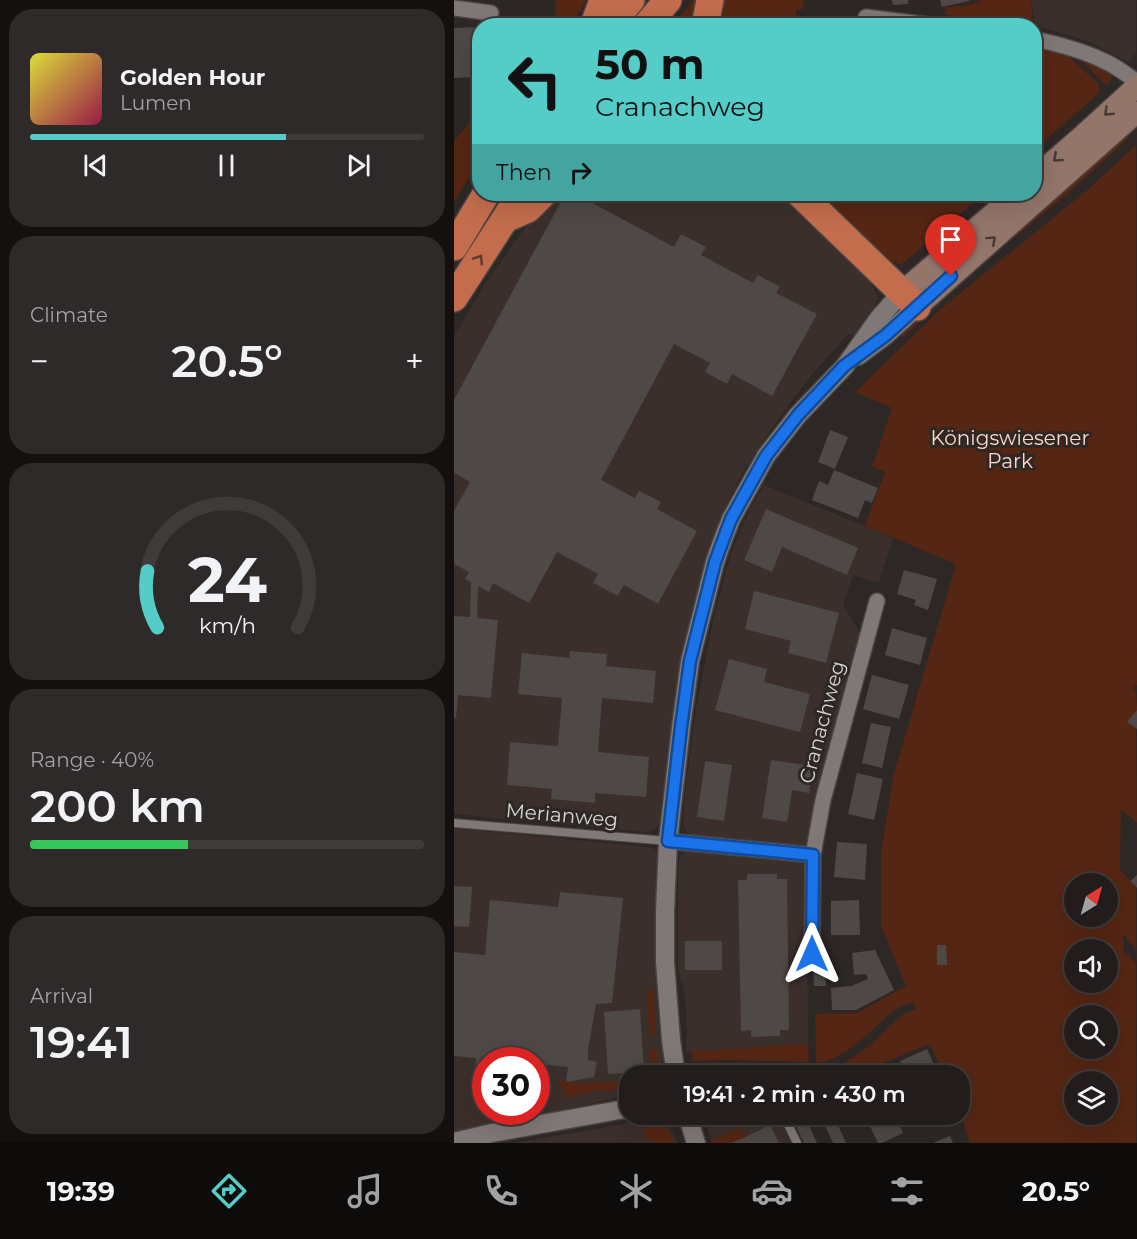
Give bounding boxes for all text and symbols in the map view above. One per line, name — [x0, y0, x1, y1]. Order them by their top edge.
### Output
text: 50 m — [595, 38, 704, 90]
icon: left — [496, 42, 574, 120]
text: Golden Hour — [120, 64, 265, 91]
text: Cranachweg — [595, 90, 765, 123]
text: Lumen — [120, 91, 192, 115]
one-way arrow — [1105, 105, 1115, 116]
icon: previous — [79, 149, 112, 182]
icon: pause — [210, 149, 243, 182]
icon: next — [342, 149, 375, 182]
one-way arrow — [1053, 151, 1064, 162]
icon: right — [564, 156, 597, 189]
text: Then — [496, 159, 552, 186]
pin — [925, 214, 976, 276]
icon: arrive — [934, 223, 967, 256]
one-way arrow — [985, 236, 996, 247]
one-way arrow — [471, 255, 483, 265]
text: Climate — [30, 303, 108, 327]
text: 20.5° — [171, 333, 283, 388]
text: − — [30, 341, 49, 381]
text: + — [405, 341, 424, 381]
park label: Königswiesener Park — [931, 426, 1089, 473]
text: 24 — [187, 543, 267, 619]
text: km/h — [198, 613, 256, 639]
street label: Cranachweg — [794, 658, 850, 786]
text: Range · 40% — [30, 748, 154, 772]
text: 200 km — [30, 778, 205, 833]
street label: Merianweg — [505, 798, 619, 832]
north arrow — [1064, 873, 1118, 927]
map controls — [1064, 873, 1118, 1125]
position arrow — [780, 922, 844, 986]
button: sound — [1064, 939, 1118, 993]
text: Arrival — [30, 984, 93, 1008]
button: search — [1064, 1005, 1118, 1059]
text: 19:41 — [30, 1014, 133, 1069]
speed limit sign: 30 — [472, 1047, 550, 1125]
button: layers — [1064, 1071, 1118, 1125]
text: 19:41 · 2 min · 430 m — [683, 1081, 906, 1108]
icon: directions — [208, 1170, 250, 1212]
icon: music — [344, 1170, 386, 1212]
icon: phone — [480, 1170, 522, 1212]
icon: climate — [615, 1170, 657, 1212]
icon: car — [751, 1170, 793, 1212]
icon: filters — [886, 1170, 928, 1212]
text: 19:39 — [47, 1175, 115, 1208]
text: 20.5° — [1022, 1175, 1090, 1208]

